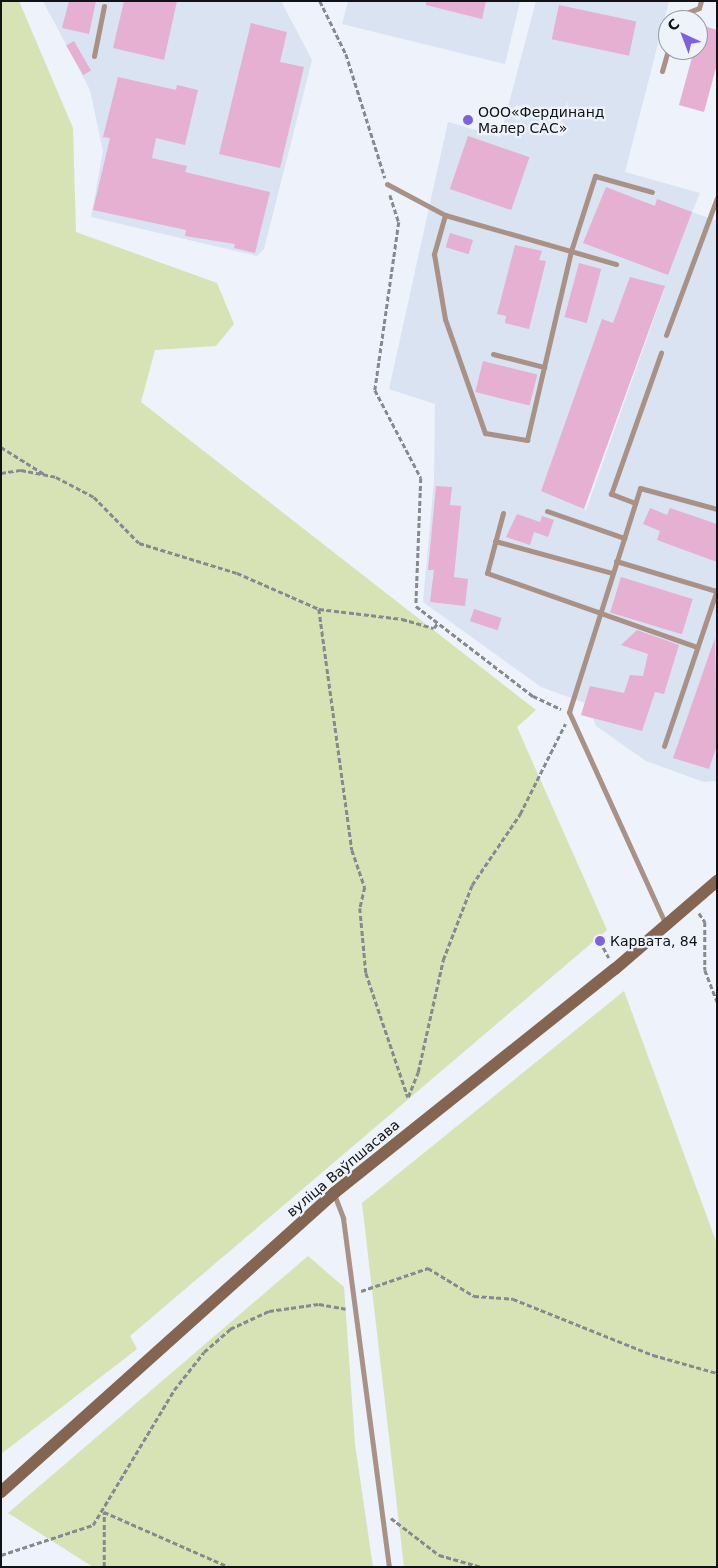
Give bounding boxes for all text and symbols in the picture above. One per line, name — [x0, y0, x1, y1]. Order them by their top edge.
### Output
north arrow — [658, 10, 708, 60]
text: С — [664, 15, 683, 34]
place label: ООО«Фердинанд Малер САС» — [478, 104, 605, 136]
marker: ООО«Фердинанд Малер САС» — [462, 114, 474, 126]
place label: Карвата, 84 — [610, 933, 698, 949]
marker: Карвата, 84 — [594, 935, 606, 947]
street label: вуліца Ваўпшасава — [283, 1116, 403, 1220]

